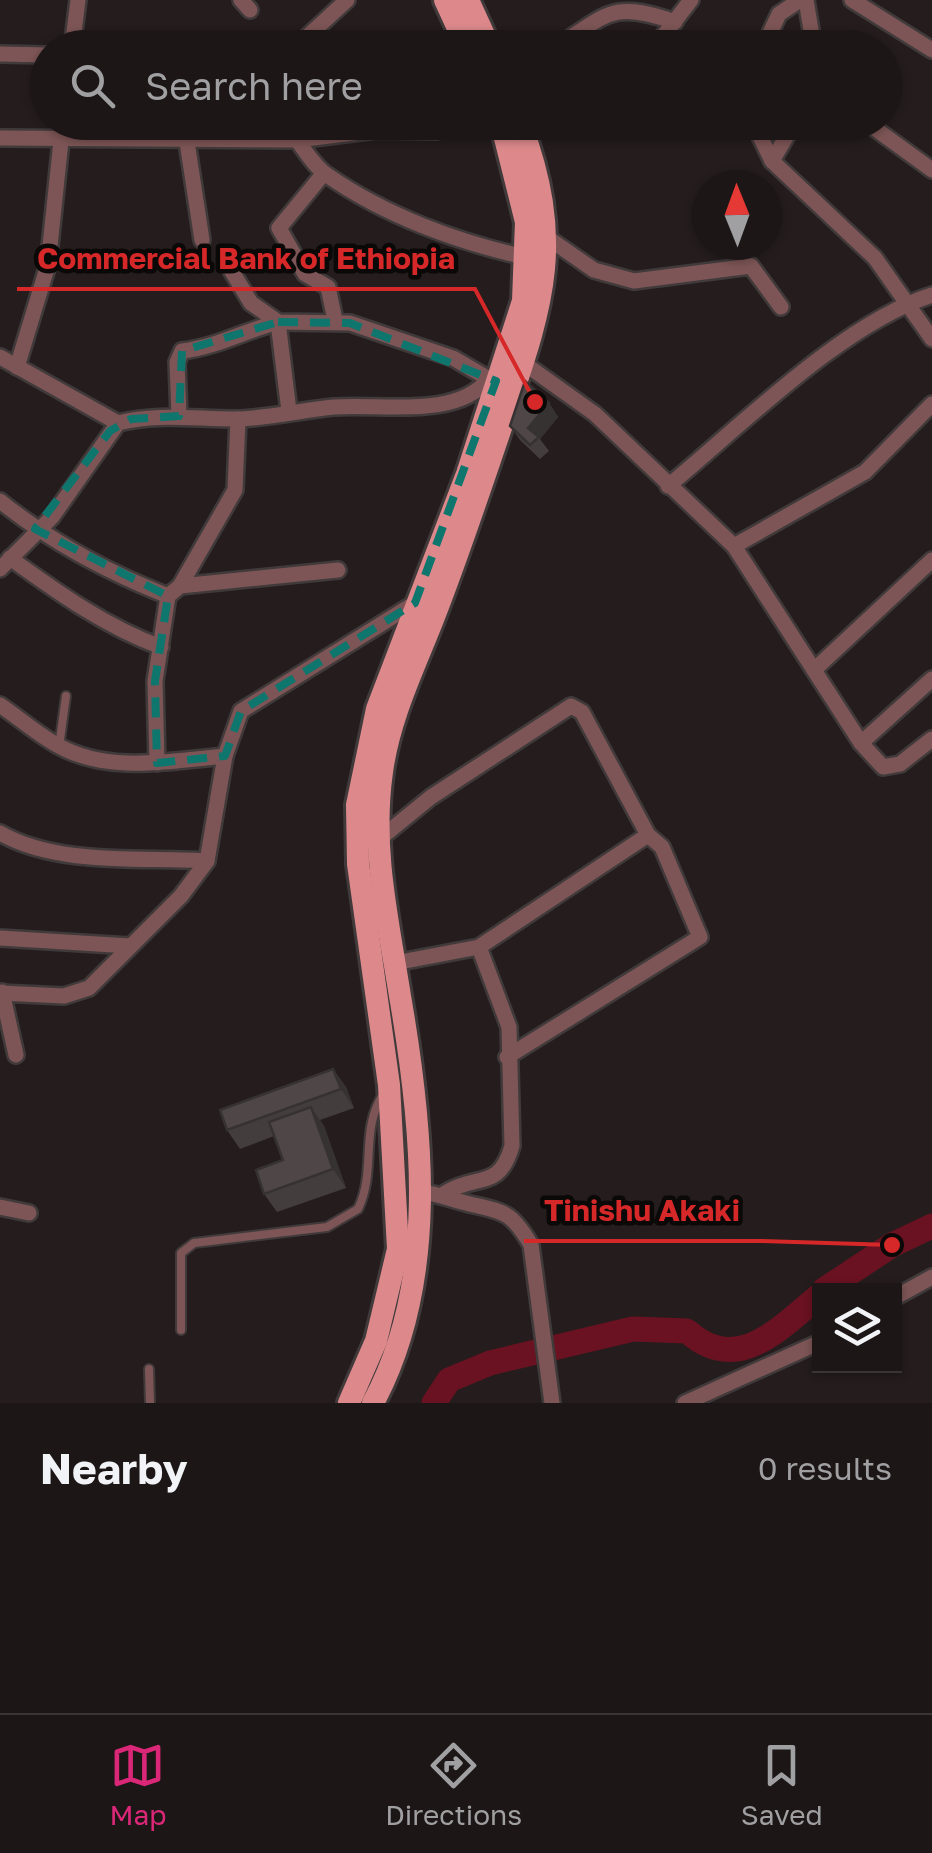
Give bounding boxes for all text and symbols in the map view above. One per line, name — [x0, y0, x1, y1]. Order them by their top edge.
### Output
search box — [30, 30, 902, 140]
icon: search — [65, 58, 120, 113]
text: Search here — [145, 63, 363, 108]
north arrow — [692, 170, 782, 260]
callout: Commercial Bank of Ethiopia — [17, 229, 475, 289]
text: Commercial Bank of Ethiopia — [37, 240, 455, 276]
callout: Tinishu Akaki — [524, 1181, 760, 1241]
text: Tinishu Akaki — [544, 1192, 740, 1228]
map controls — [812, 1283, 902, 1373]
button: layers — [812, 1283, 902, 1373]
text: Nearby — [40, 1443, 188, 1493]
text: 0 results — [758, 1449, 892, 1487]
tab: Map — [109, 1738, 167, 1831]
tab: Directions — [385, 1738, 522, 1831]
tab: Saved — [741, 1738, 823, 1831]

